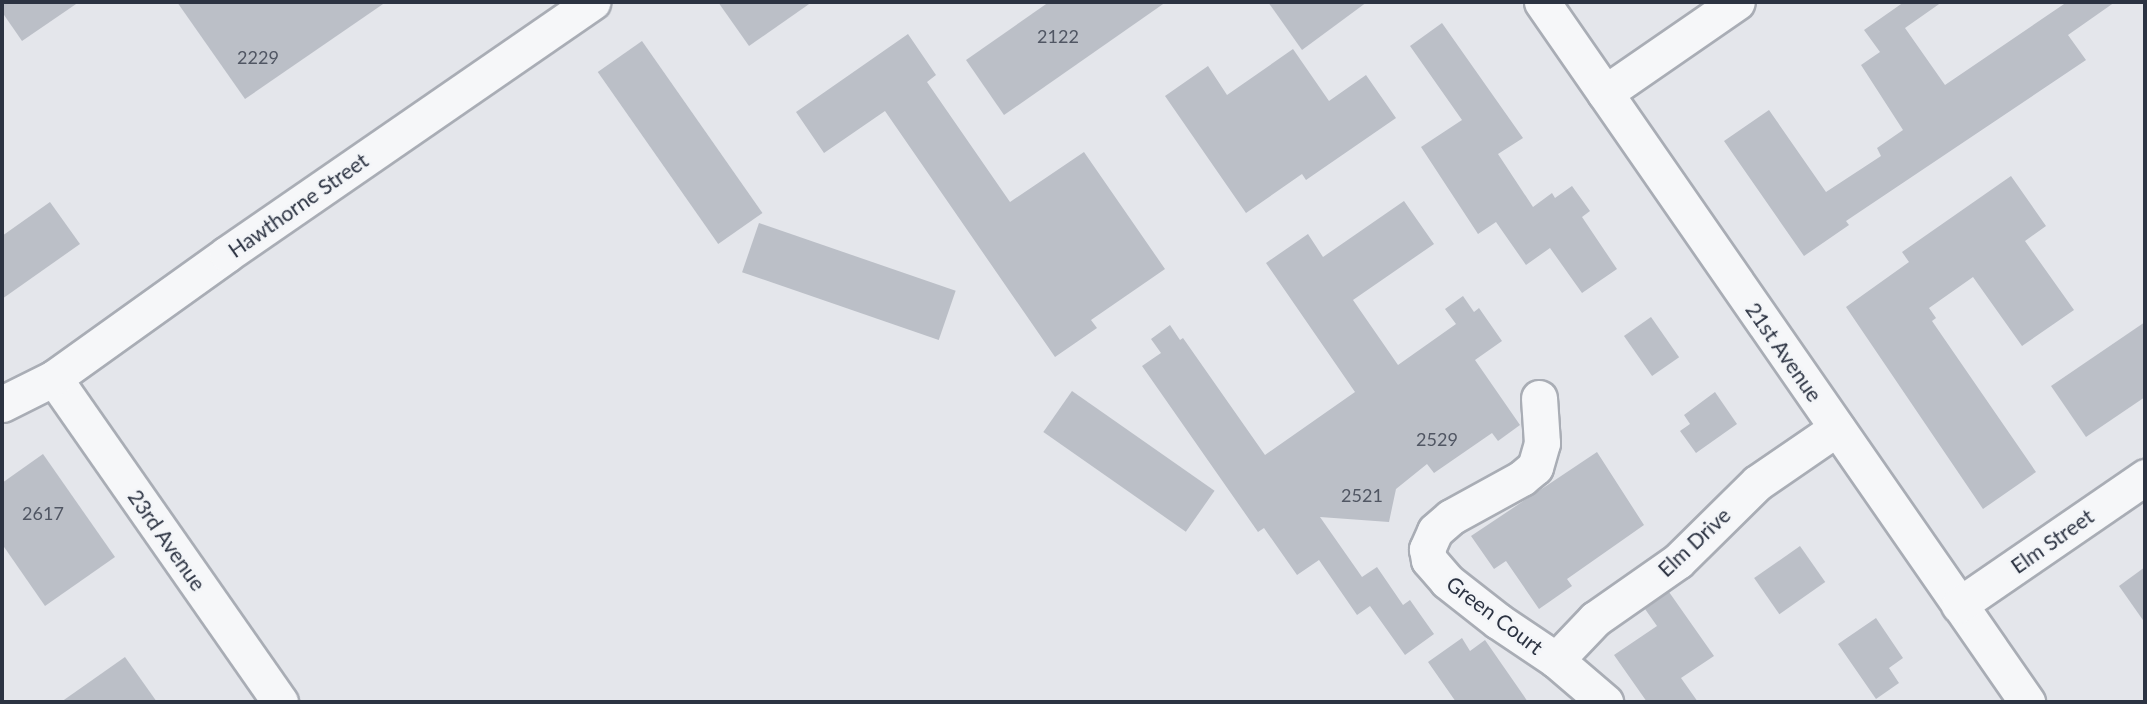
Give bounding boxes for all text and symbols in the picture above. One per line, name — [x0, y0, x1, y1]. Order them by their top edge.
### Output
house number: 2122 — [1037, 25, 1079, 47]
house number: 2229 — [237, 46, 279, 68]
street label: Hawthorne Street — [223, 147, 373, 263]
street label: 21st Avenue — [1740, 297, 1828, 407]
house number: 2529 — [1416, 428, 1458, 450]
street label: 23rd Avenue — [123, 484, 211, 596]
house number: 2521 — [1341, 484, 1383, 506]
house number: 2617 — [22, 502, 64, 524]
street label: Elm Drive — [1653, 502, 1735, 582]
street label: Elm Street — [2006, 503, 2098, 579]
street label: Green Court — [1442, 571, 1548, 659]

